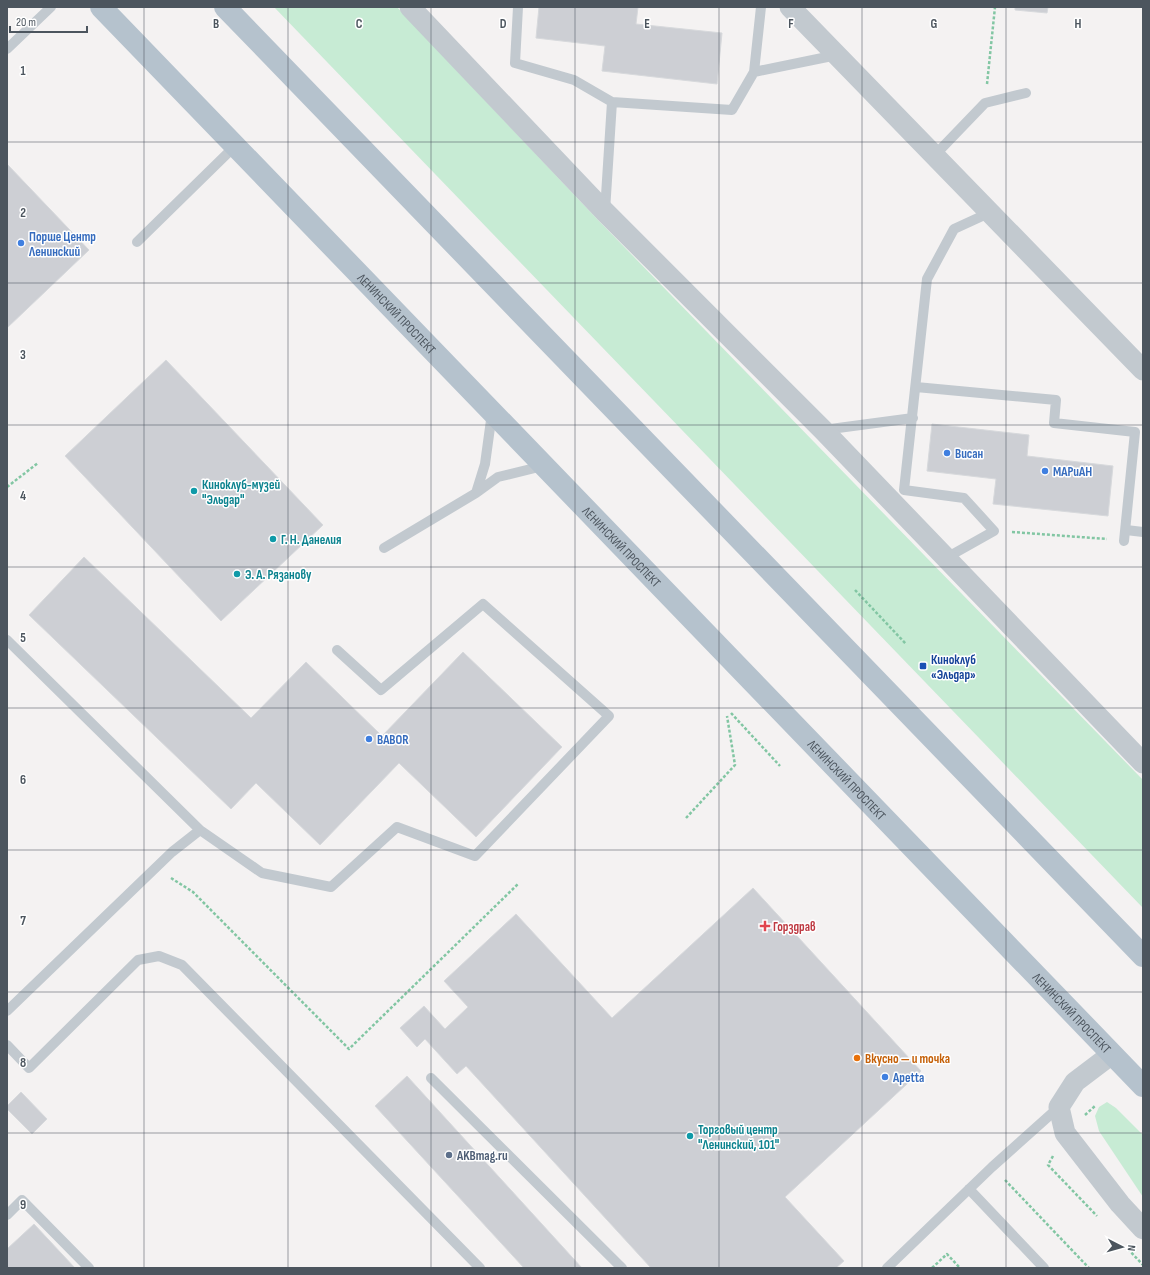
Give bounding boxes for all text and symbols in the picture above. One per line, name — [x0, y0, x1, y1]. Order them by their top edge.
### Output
scale bar — [10, 8, 87, 34]
text: 20 m — [16, 15, 36, 30]
text: B — [213, 16, 219, 32]
text: C — [356, 16, 363, 32]
text: D — [500, 16, 507, 32]
text: E — [644, 16, 650, 32]
text: F — [788, 16, 794, 32]
text: G — [931, 16, 938, 32]
text: H — [1075, 16, 1082, 32]
text: 1 — [20, 63, 26, 79]
text: 2 — [20, 205, 26, 221]
place label: Порше Центр Ленинский — [28, 229, 96, 260]
marker: Порше Центр Ленинский — [16, 238, 26, 248]
street label: ЛЕНИНСКИЙ ПРОСПЕКТ — [353, 270, 439, 358]
text: 3 — [20, 347, 26, 363]
place label: Висан — [955, 446, 984, 462]
marker: Висан — [942, 448, 952, 458]
place label: МАРиАН — [1053, 464, 1092, 480]
marker: МАРиАН — [1040, 466, 1050, 476]
place label: Киноклуб-музей "Эльдар" — [202, 477, 280, 508]
marker: Киноклуб-музей "Эльдар" — [189, 486, 199, 496]
text: 4 — [20, 488, 26, 504]
street label: ЛЕНИНСКИЙ ПРОСПЕКТ — [578, 503, 664, 591]
place label: Г. Н. Данелия — [281, 532, 341, 548]
marker: Г. Н. Данелия — [268, 534, 278, 544]
place label: Э. А. Рязанову — [245, 567, 312, 583]
marker: Э. А. Рязанову — [232, 569, 242, 579]
text: 5 — [20, 630, 26, 646]
place label: Киноклуб «Эльдар» — [931, 652, 976, 683]
marker: Киноклуб «Эльдар» — [918, 661, 928, 671]
place label: BABOR — [377, 732, 409, 748]
marker: BABOR — [364, 734, 374, 744]
street label: ЛЕНИНСКИЙ ПРОСПЕКТ — [803, 736, 889, 824]
text: 6 — [20, 772, 26, 788]
text: 7 — [20, 913, 26, 929]
place label: Горздрав — [773, 919, 816, 935]
marker: Горздрав — [760, 921, 770, 931]
street label: ЛЕНИНСКИЙ ПРОСПЕКТ — [1028, 969, 1114, 1057]
place label: Вкусно — и точка — [865, 1051, 950, 1067]
marker: Вкусно — и точка — [852, 1053, 862, 1063]
text: 8 — [20, 1055, 26, 1071]
place label: Apetta — [892, 1070, 924, 1086]
marker: Apetta — [880, 1072, 890, 1082]
place label: Торговый центр "Ленинский, 101" — [698, 1122, 779, 1153]
marker: Торговый центр "Ленинский, 101" — [685, 1131, 695, 1141]
place label: AKBmag.ru — [456, 1148, 508, 1164]
marker: AKBmag.ru — [444, 1150, 454, 1160]
text: 9 — [20, 1197, 26, 1213]
north arrow — [1102, 1227, 1142, 1267]
text: N — [1125, 1244, 1138, 1252]

